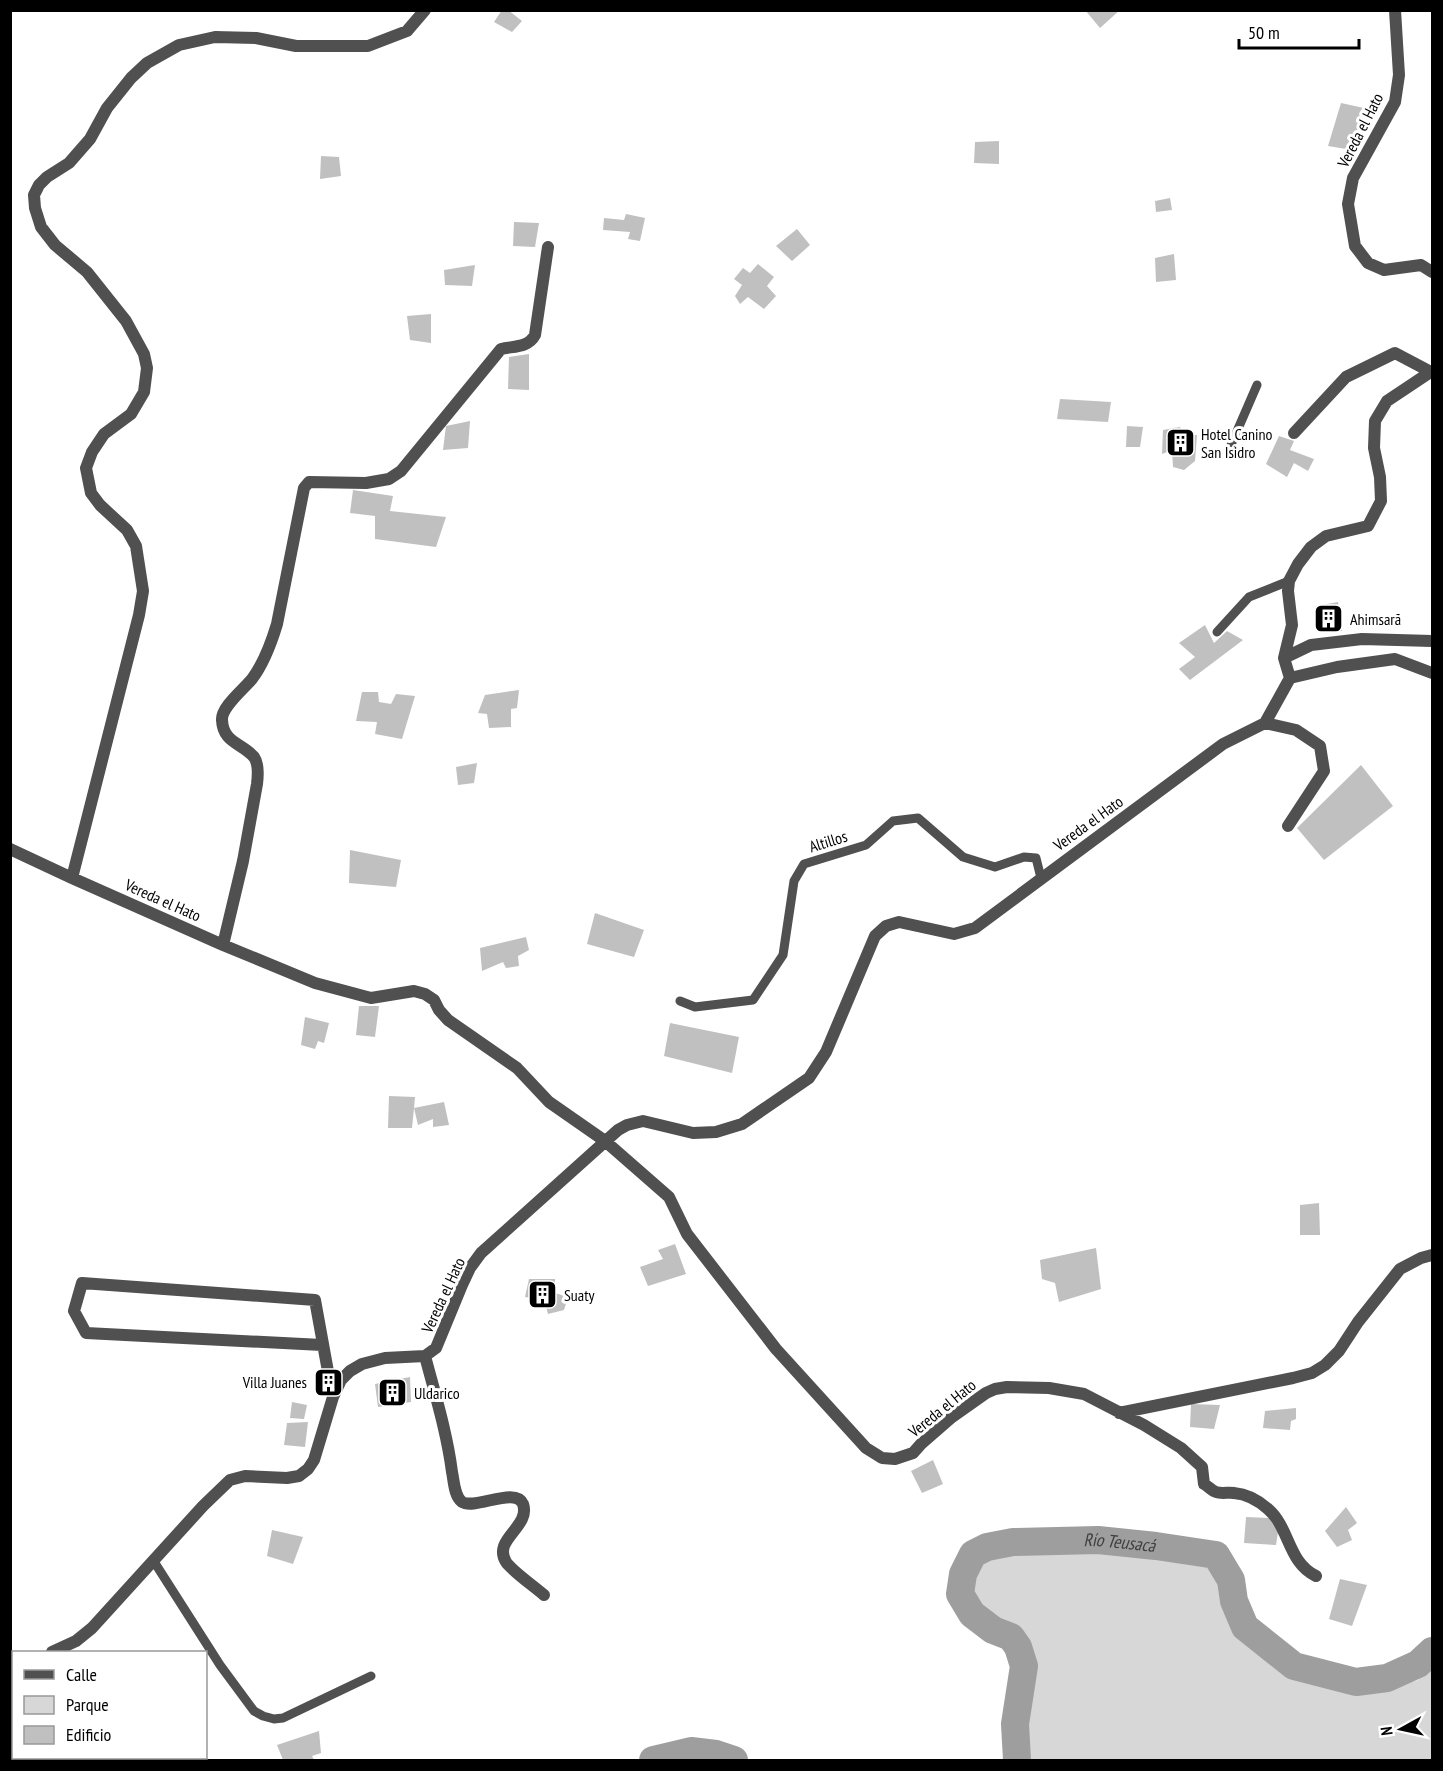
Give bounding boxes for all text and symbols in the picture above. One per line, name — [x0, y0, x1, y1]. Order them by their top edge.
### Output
scale bar — [1239, 12, 1359, 50]
text: 50 m — [1248, 21, 1280, 44]
street label: Vereda el Hato — [1332, 89, 1387, 171]
place label: Hotel Canino San Isidro — [1201, 424, 1273, 462]
building icon: Hotel Canino San Isidro — [1164, 427, 1196, 459]
building icon: Ahimsarã — [1313, 603, 1345, 635]
place label: Ahimsarã — [1350, 609, 1401, 629]
street label: Vereda el Hato — [1049, 791, 1127, 855]
street label: Altillos — [806, 826, 850, 856]
street label: Vereda el Hato — [121, 874, 204, 926]
street label: Vereda el Hato — [416, 1254, 469, 1337]
building icon: Suaty — [527, 1279, 559, 1311]
place label: Suaty — [564, 1285, 595, 1305]
building icon: Villa Juanes — [312, 1366, 344, 1398]
place label: Villa Juanes — [242, 1372, 307, 1392]
street label: Vereda el Hato — [904, 1375, 980, 1442]
building icon: Uldarico — [377, 1377, 409, 1409]
place label: Uldarico — [414, 1383, 460, 1403]
water label: Río Teusacá — [1083, 1528, 1158, 1557]
legend — [12, 1651, 207, 1759]
text: Calle — [66, 1663, 97, 1686]
text: Parque — [66, 1693, 109, 1716]
north arrow — [1371, 1699, 1431, 1759]
text: Edificio — [66, 1723, 112, 1746]
text: N — [1376, 1725, 1397, 1737]

